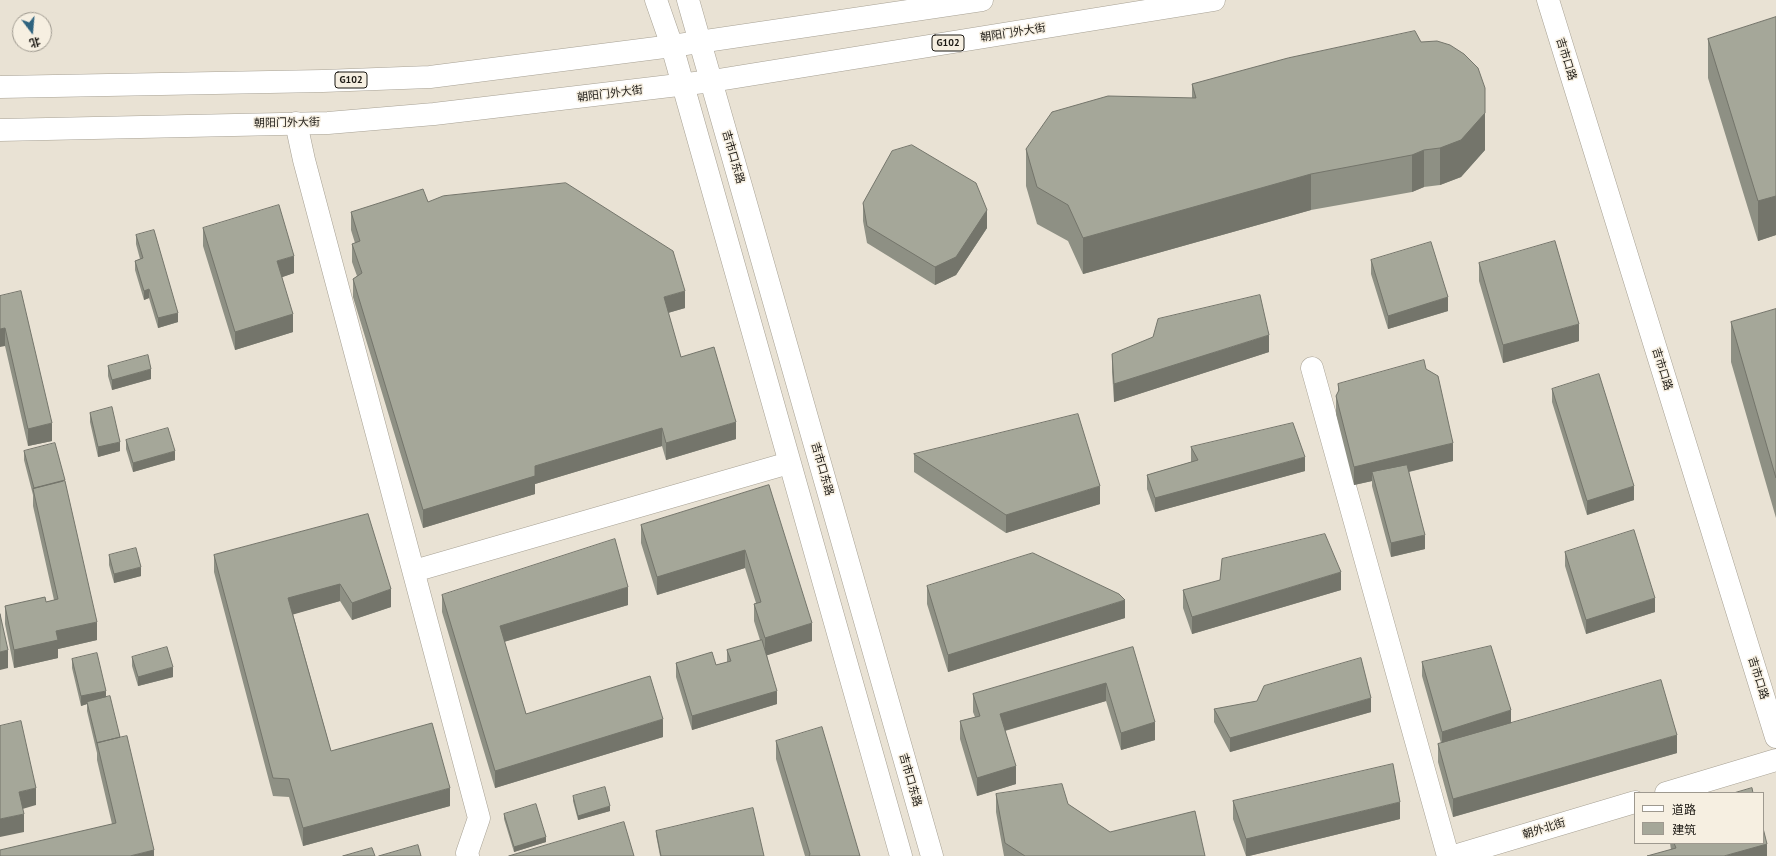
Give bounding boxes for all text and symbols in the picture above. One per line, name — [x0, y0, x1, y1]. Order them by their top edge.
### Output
north arrow — [12, 12, 52, 52]
street label: 朝阳门外大街 — [979, 21, 1047, 45]
text: 北 — [28, 34, 42, 51]
road number: G102 — [932, 35, 964, 51]
street label: 吉市口路 — [1553, 36, 1579, 82]
road number: G102 — [335, 72, 367, 88]
street label: 朝阳门外大街 — [576, 83, 644, 105]
street label: 朝阳门外大街 — [254, 116, 320, 130]
street label: 吉市口东路 — [719, 129, 747, 185]
street label: 吉市口路 — [1649, 346, 1675, 392]
street label: 吉市口东路 — [808, 441, 836, 497]
street label: 吉市口路 — [1745, 655, 1771, 701]
street label: 吉市口东路 — [896, 752, 924, 808]
legend — [1634, 792, 1764, 844]
text: 道路 — [1672, 802, 1696, 817]
street label: 朝外北街 — [1521, 816, 1567, 842]
text: 建筑 — [1672, 822, 1696, 837]

